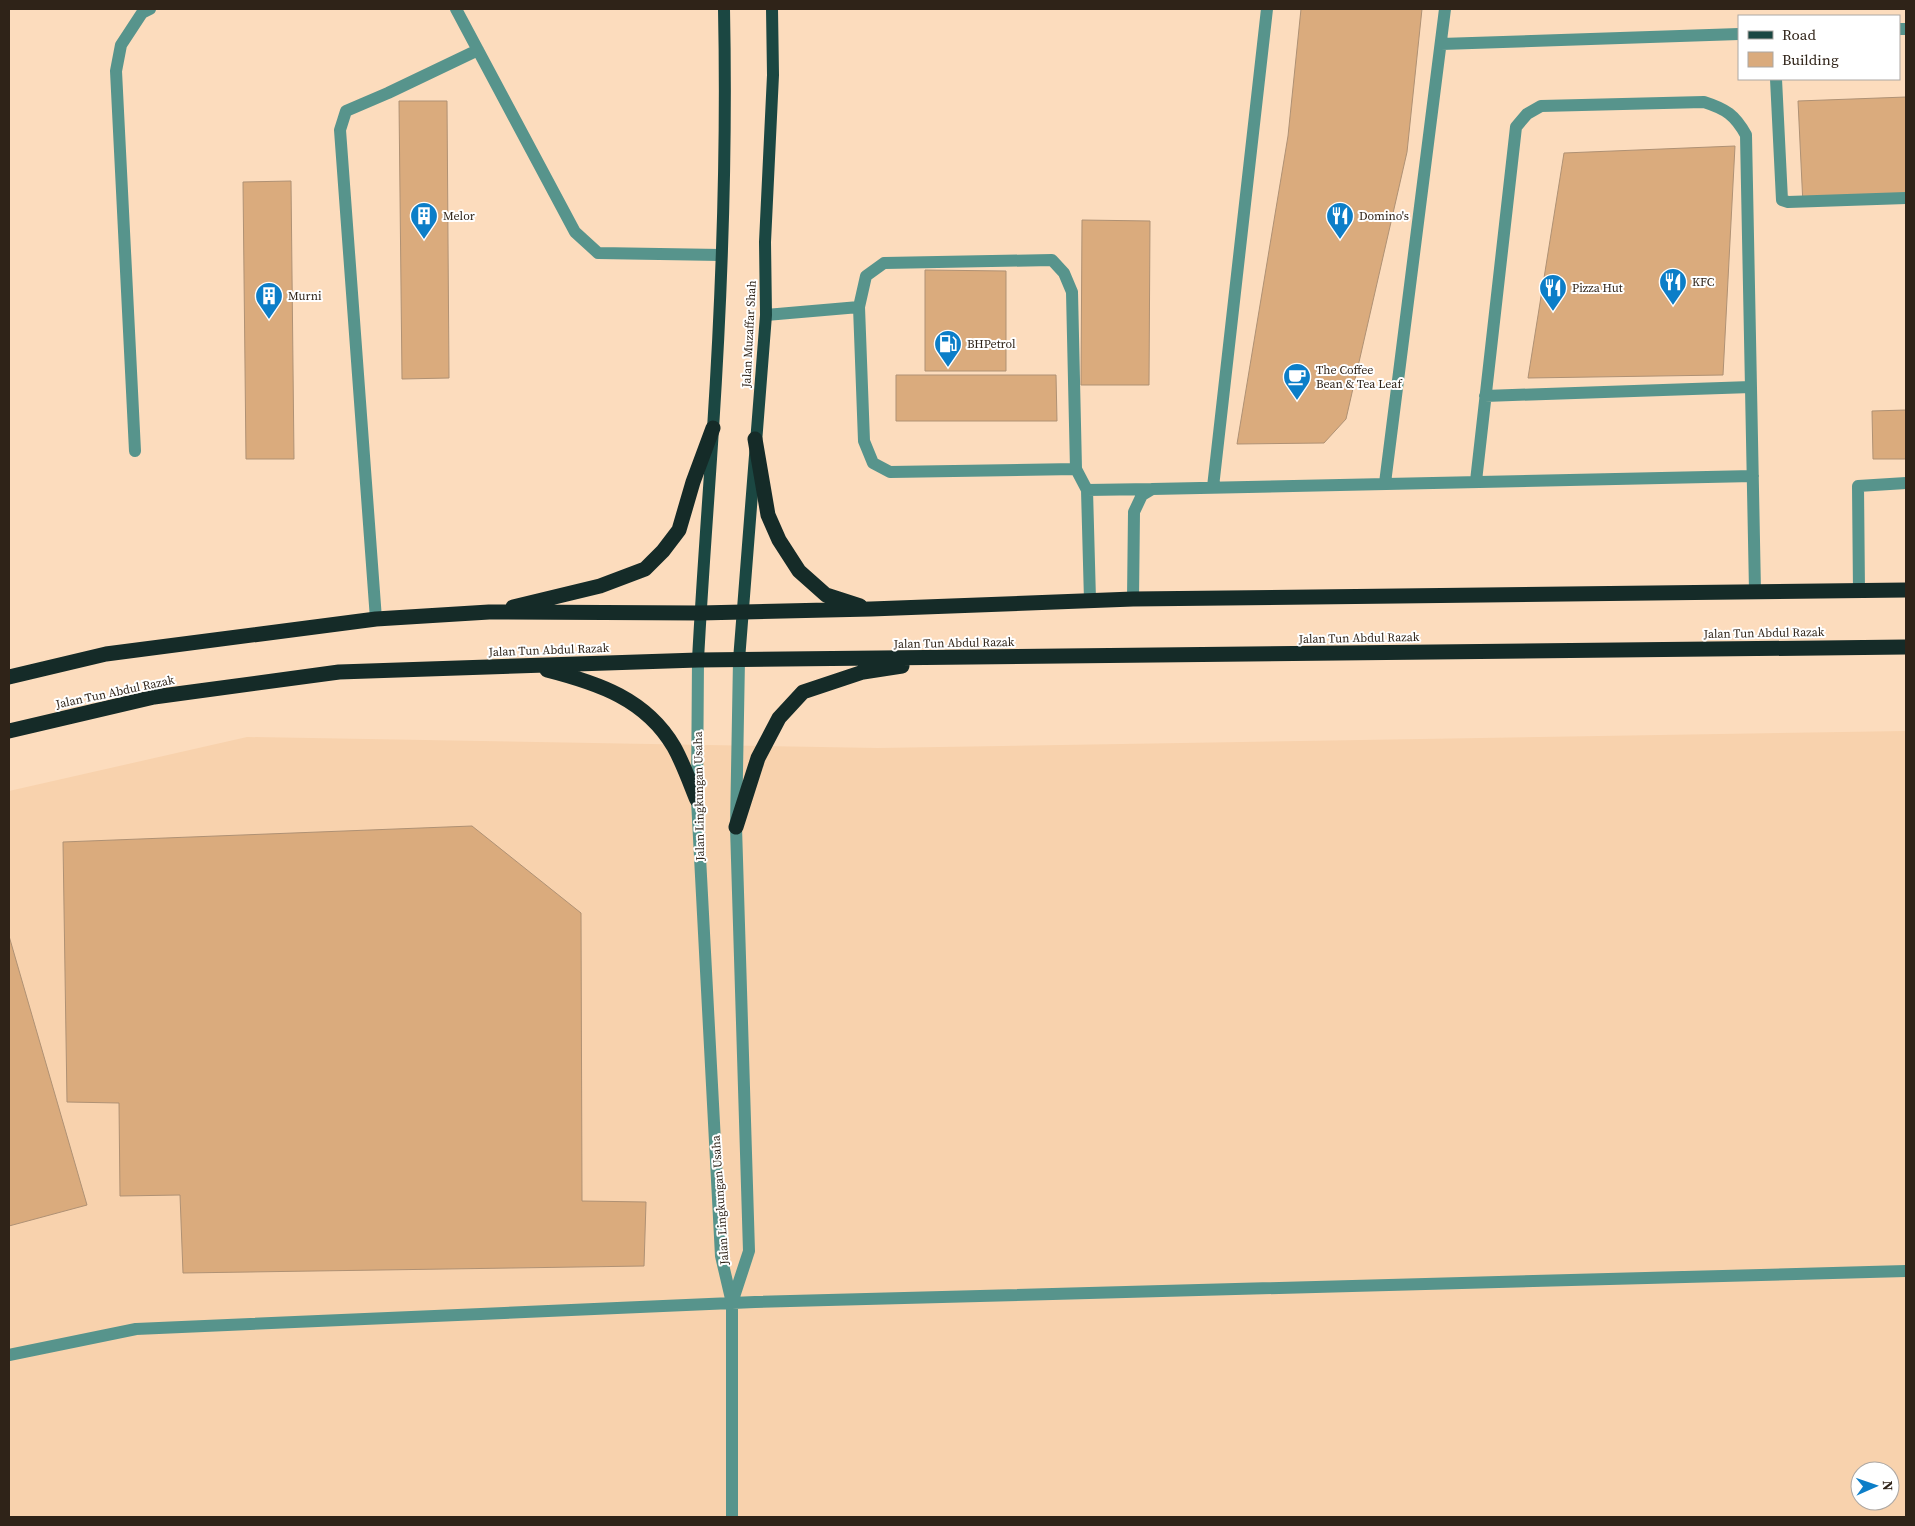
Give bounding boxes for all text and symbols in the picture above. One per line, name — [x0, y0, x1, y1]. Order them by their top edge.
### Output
legend — [1738, 15, 1900, 80]
text: Road — [1782, 24, 1816, 45]
text: Building — [1782, 49, 1839, 70]
building icon: Melor — [409, 201, 439, 240]
restaurant icon: Domino's — [1325, 201, 1355, 240]
place label: Melor — [443, 208, 475, 224]
place label: Domino's — [1359, 208, 1409, 224]
restaurant icon: KFC — [1658, 267, 1688, 306]
restaurant icon: Pizza Hut — [1538, 273, 1568, 312]
place label: KFC — [1692, 274, 1715, 290]
street label: Jalan Muzaffar Shah — [738, 280, 760, 389]
place label: Pizza Hut — [1572, 280, 1623, 296]
building icon: Murni — [254, 281, 284, 320]
place label: Murni — [288, 288, 322, 304]
fuel station icon: BHPetrol — [933, 329, 963, 368]
place label: BHPetrol — [967, 336, 1016, 352]
cafe icon: The Coffee Bean & Tea Leaf — [1282, 362, 1312, 401]
place label: The Coffee Bean & Tea Leaf — [1316, 362, 1403, 392]
street label: Jalan Tun Abdul Razak — [1703, 624, 1825, 642]
street label: Jalan Tun Abdul Razak — [1298, 629, 1420, 647]
street label: Jalan Tun Abdul Razak — [893, 634, 1015, 652]
street label: Jalan Tun Abdul Razak — [487, 640, 610, 660]
street label: Jalan Tun Abdul Razak — [53, 672, 176, 713]
street label: Jalan Lingkungan Usaha — [690, 730, 708, 862]
street label: Jalan Lingkungan Usaha — [707, 1134, 733, 1266]
north arrow — [1850, 1461, 1900, 1511]
text: N — [1878, 1480, 1898, 1491]

